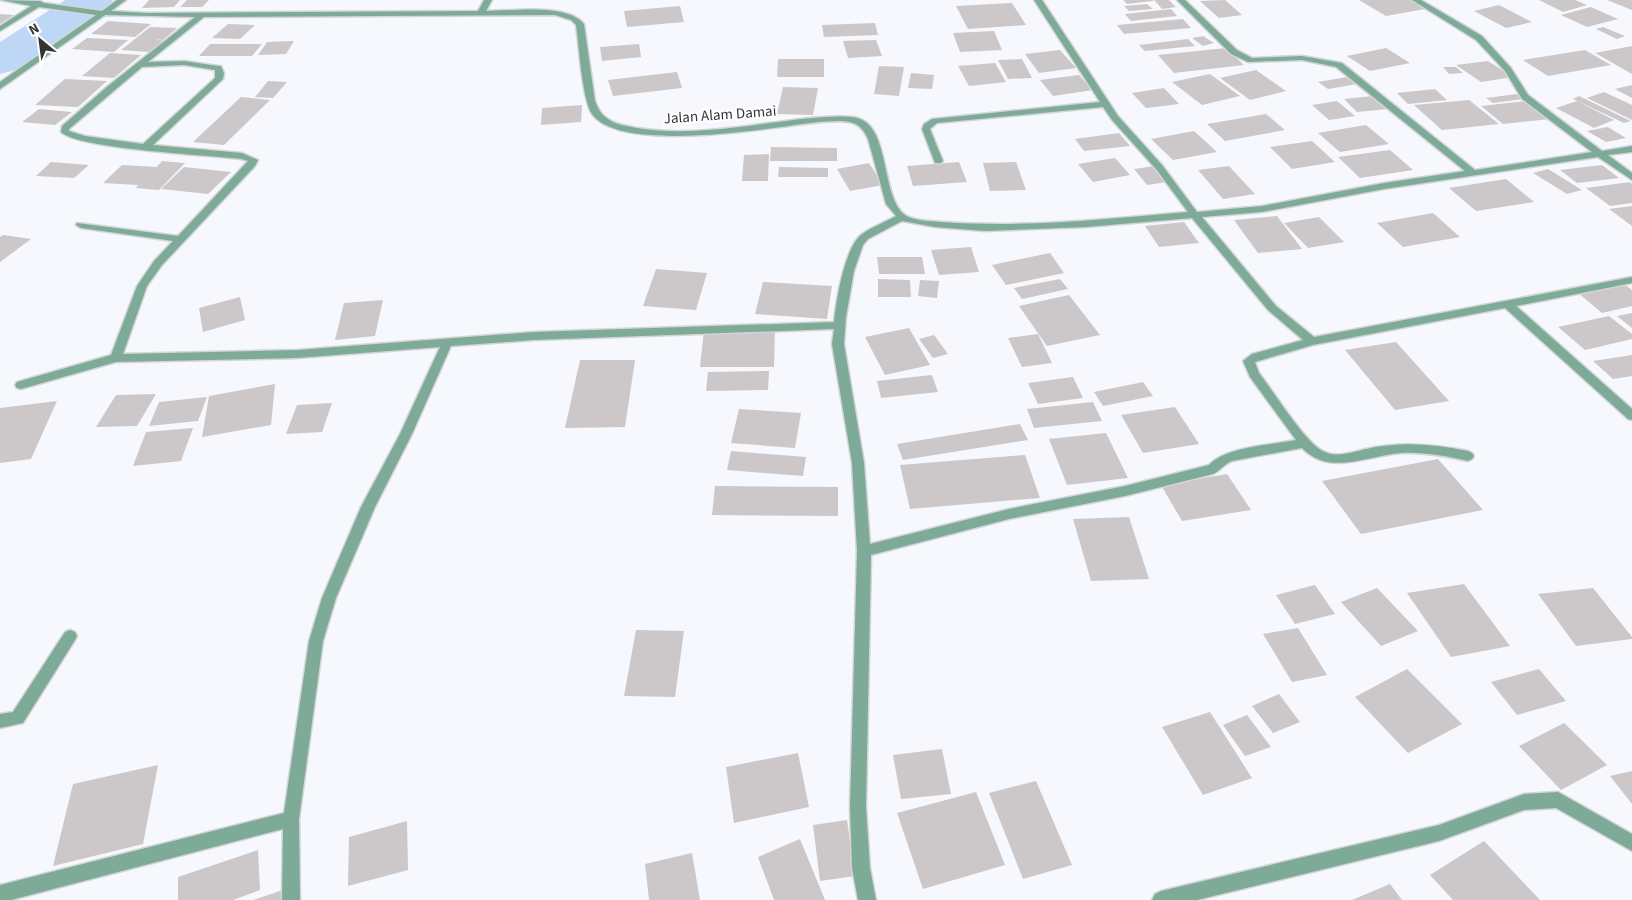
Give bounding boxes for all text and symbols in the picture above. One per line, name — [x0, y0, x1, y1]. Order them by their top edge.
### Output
north arrow — [15, 15, 65, 65]
text: N — [25, 19, 43, 41]
street label: Jalan Alam Damai — [663, 101, 777, 129]

